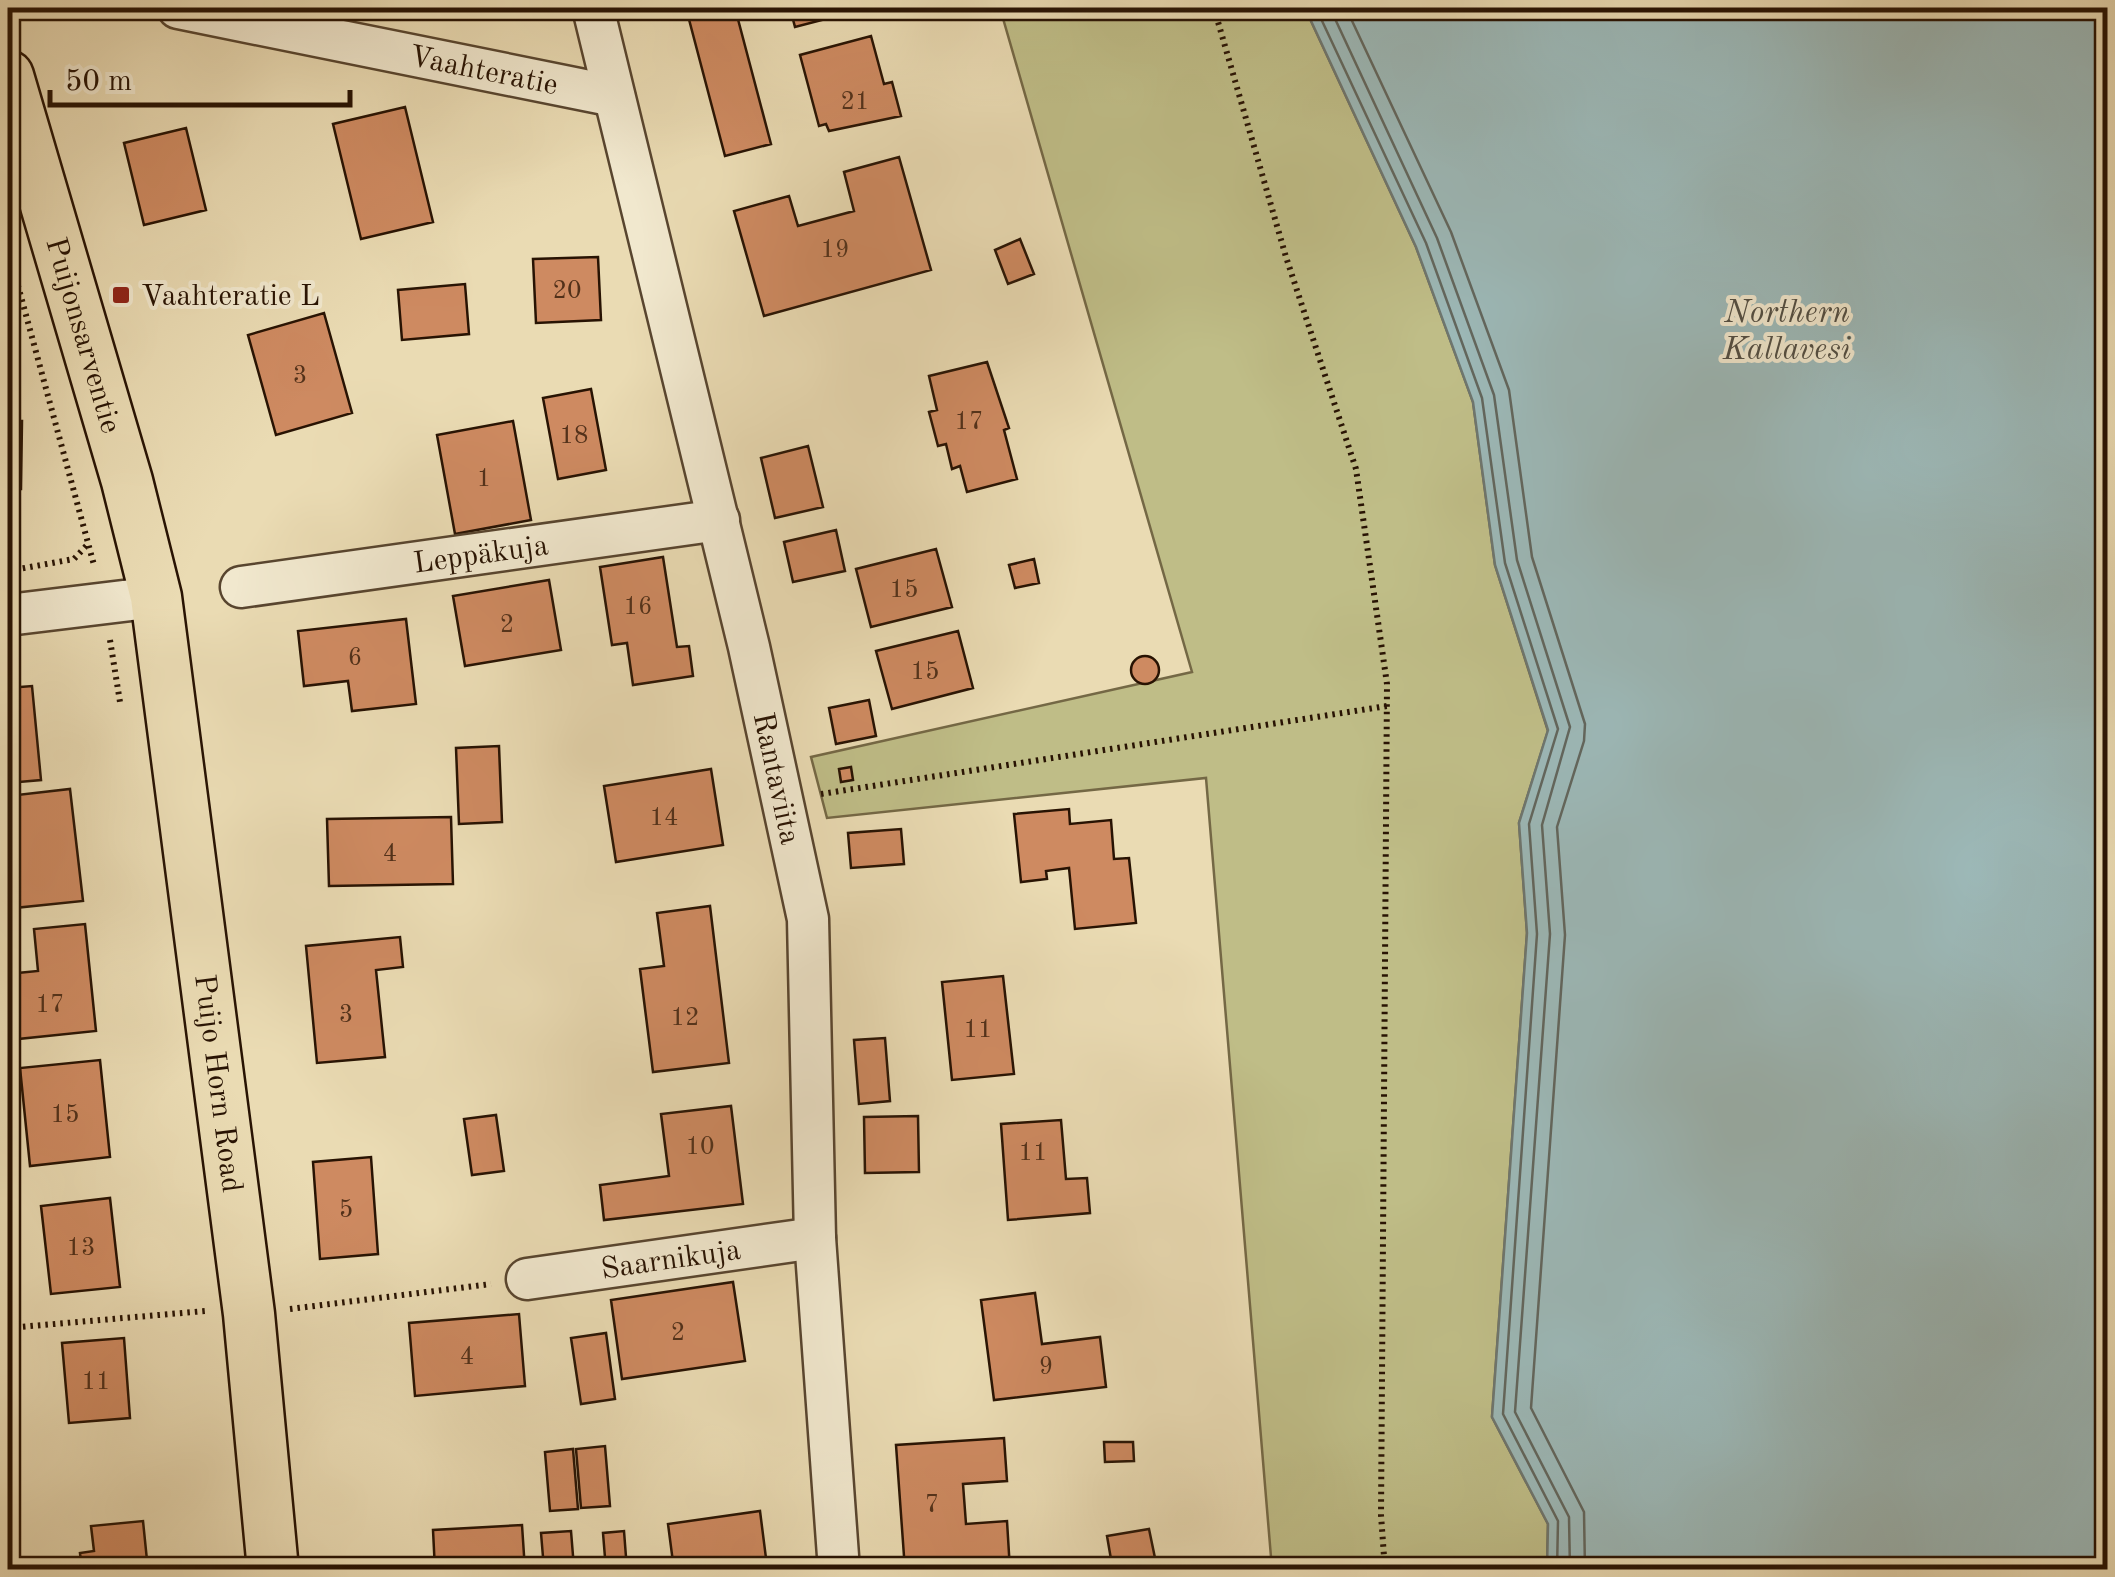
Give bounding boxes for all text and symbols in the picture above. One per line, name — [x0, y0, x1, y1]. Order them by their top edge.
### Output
street label: Vaahteratie — [407, 42, 560, 101]
scale bar — [50, 45, 350, 107]
text: 50 m — [65, 67, 132, 97]
house number: 21 — [840, 90, 870, 115]
street label: Puijonsarventie — [39, 234, 125, 437]
house number: 19 — [820, 238, 850, 263]
house number: 20 — [552, 279, 582, 304]
place label: Vaahteratie L — [141, 282, 320, 312]
marker: Vaahteratie L — [110, 284, 132, 306]
water label: Northern Kallavesi — [1722, 298, 1852, 367]
house number: 3 — [293, 364, 307, 389]
house number: 17 — [954, 410, 984, 435]
house number: 18 — [559, 424, 589, 449]
house number: 1 — [477, 467, 491, 492]
street label: Leppäkuja — [412, 531, 550, 580]
house number: 15 — [889, 578, 919, 603]
house number: 16 — [623, 595, 653, 620]
house number: 2 — [500, 613, 514, 638]
house number: 6 — [348, 646, 362, 671]
house number: 15 — [910, 660, 940, 685]
street label: Rantaviita — [747, 710, 804, 848]
house number: 14 — [649, 806, 679, 831]
house number: 4 — [383, 842, 397, 867]
street label: Puijo Horn Road — [188, 973, 246, 1194]
house number: 17 — [35, 993, 65, 1018]
house number: 3 — [339, 1003, 353, 1028]
house number: 12 — [670, 1006, 700, 1031]
house number: 11 — [963, 1018, 993, 1043]
house number: 15 — [50, 1103, 80, 1128]
house number: 10 — [685, 1135, 715, 1160]
house number: 11 — [1018, 1141, 1048, 1166]
house number: 5 — [339, 1198, 353, 1223]
house number: 13 — [66, 1236, 96, 1261]
street label: Saarnikuja — [599, 1236, 743, 1285]
house number: 2 — [671, 1321, 685, 1346]
house number: 4 — [460, 1345, 474, 1370]
house number: 9 — [1039, 1355, 1053, 1380]
house number: 11 — [81, 1370, 111, 1395]
house number: 7 — [925, 1493, 939, 1518]

